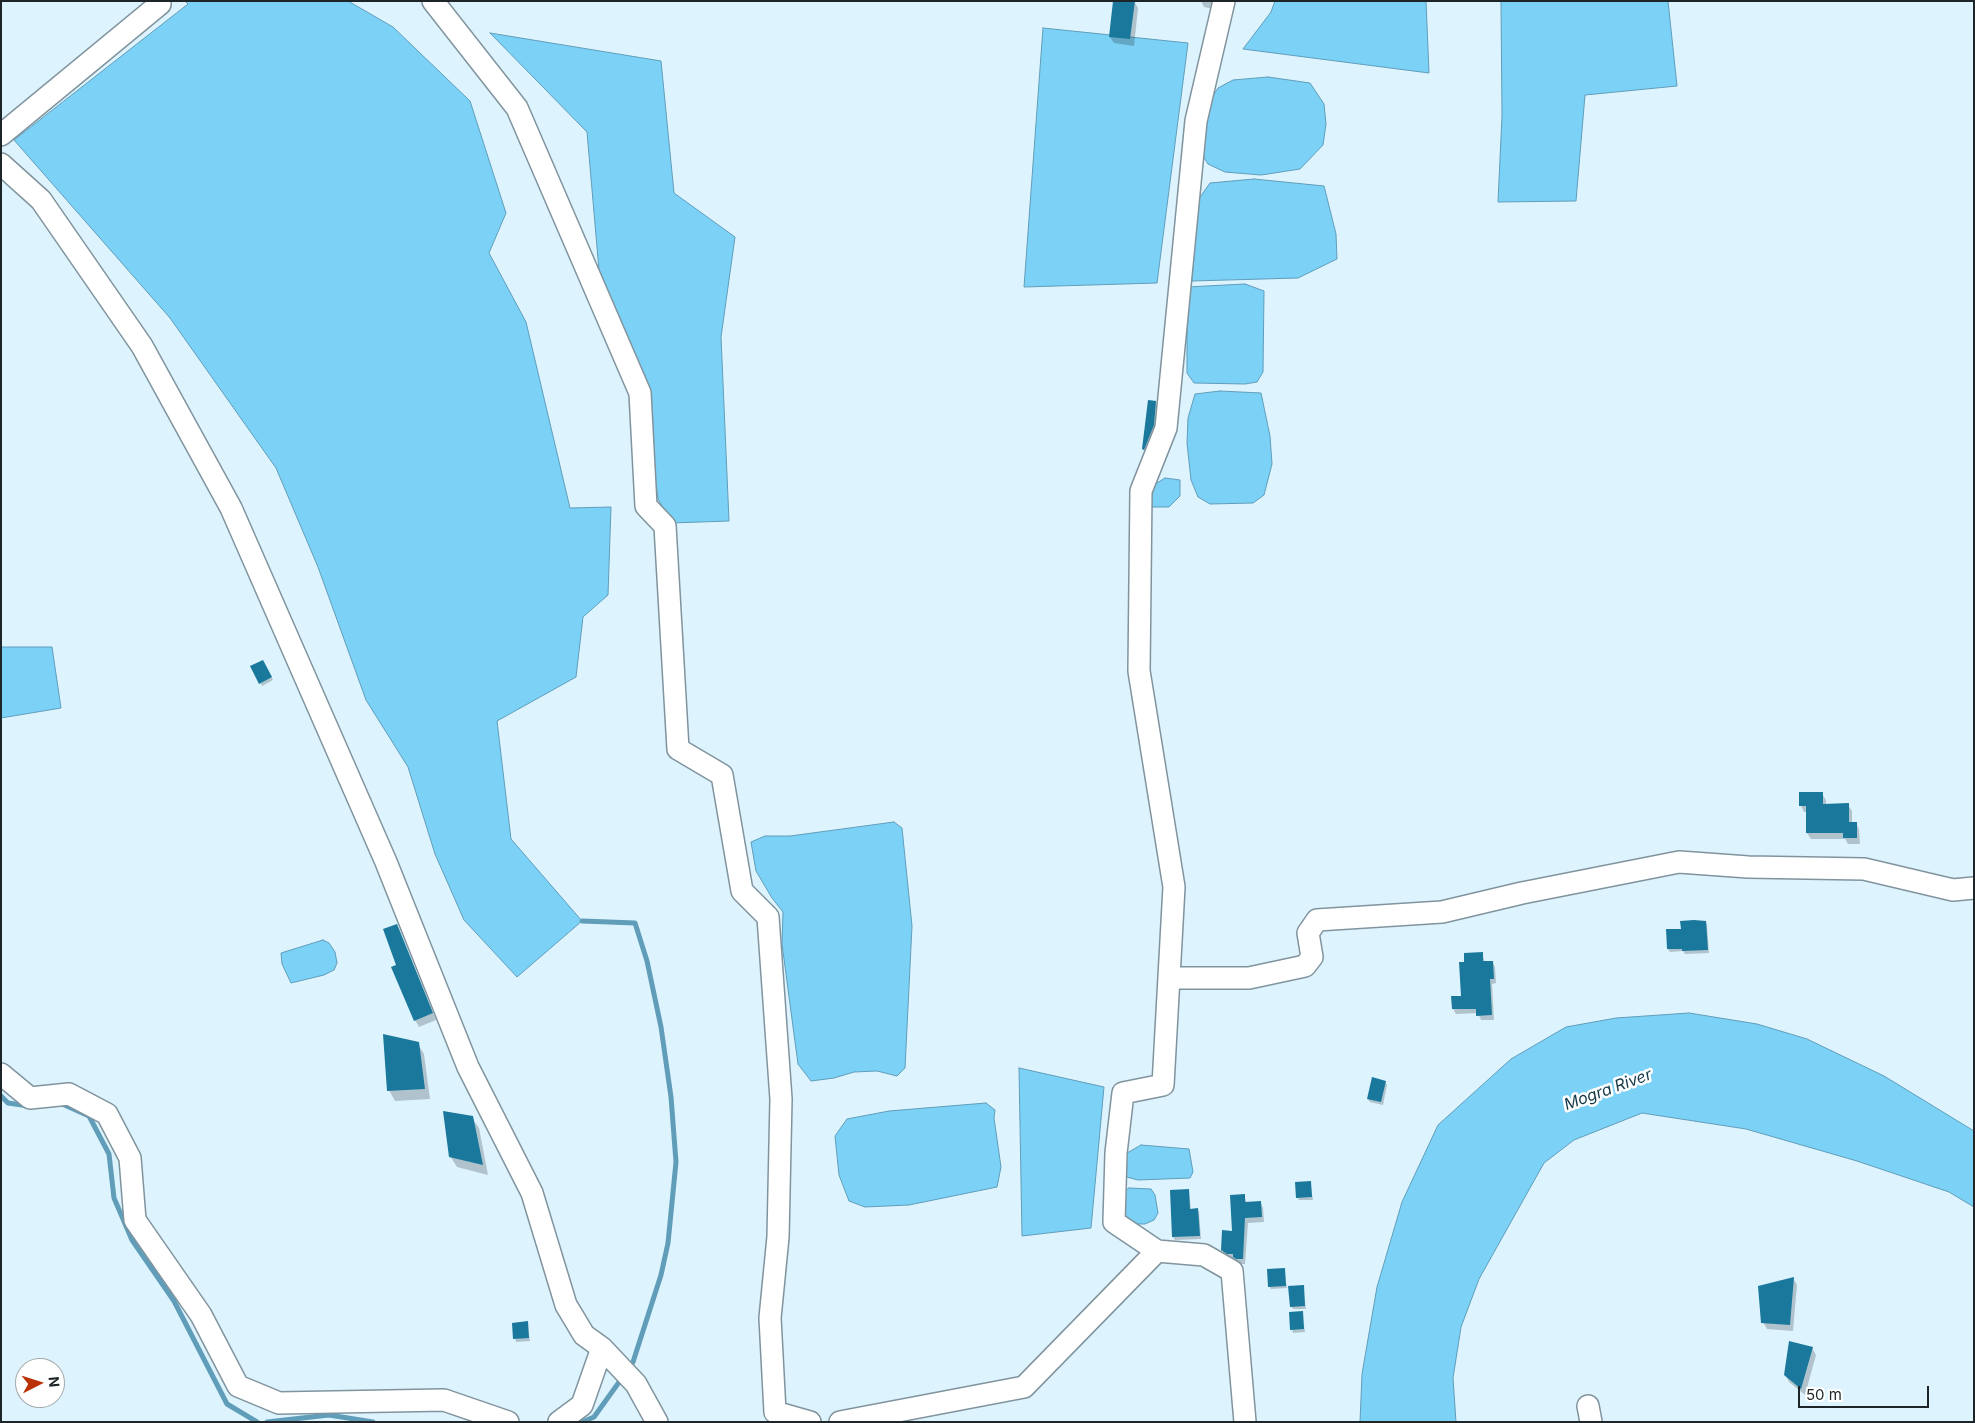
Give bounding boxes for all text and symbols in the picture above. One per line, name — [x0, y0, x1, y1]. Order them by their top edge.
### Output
water label: Mogra River — [1561, 1065, 1655, 1115]
north arrow — [15, 1358, 65, 1408]
text: N — [46, 1376, 63, 1388]
scale bar — [1800, 1376, 1931, 1408]
text: 50 m — [1806, 1385, 1842, 1404]

